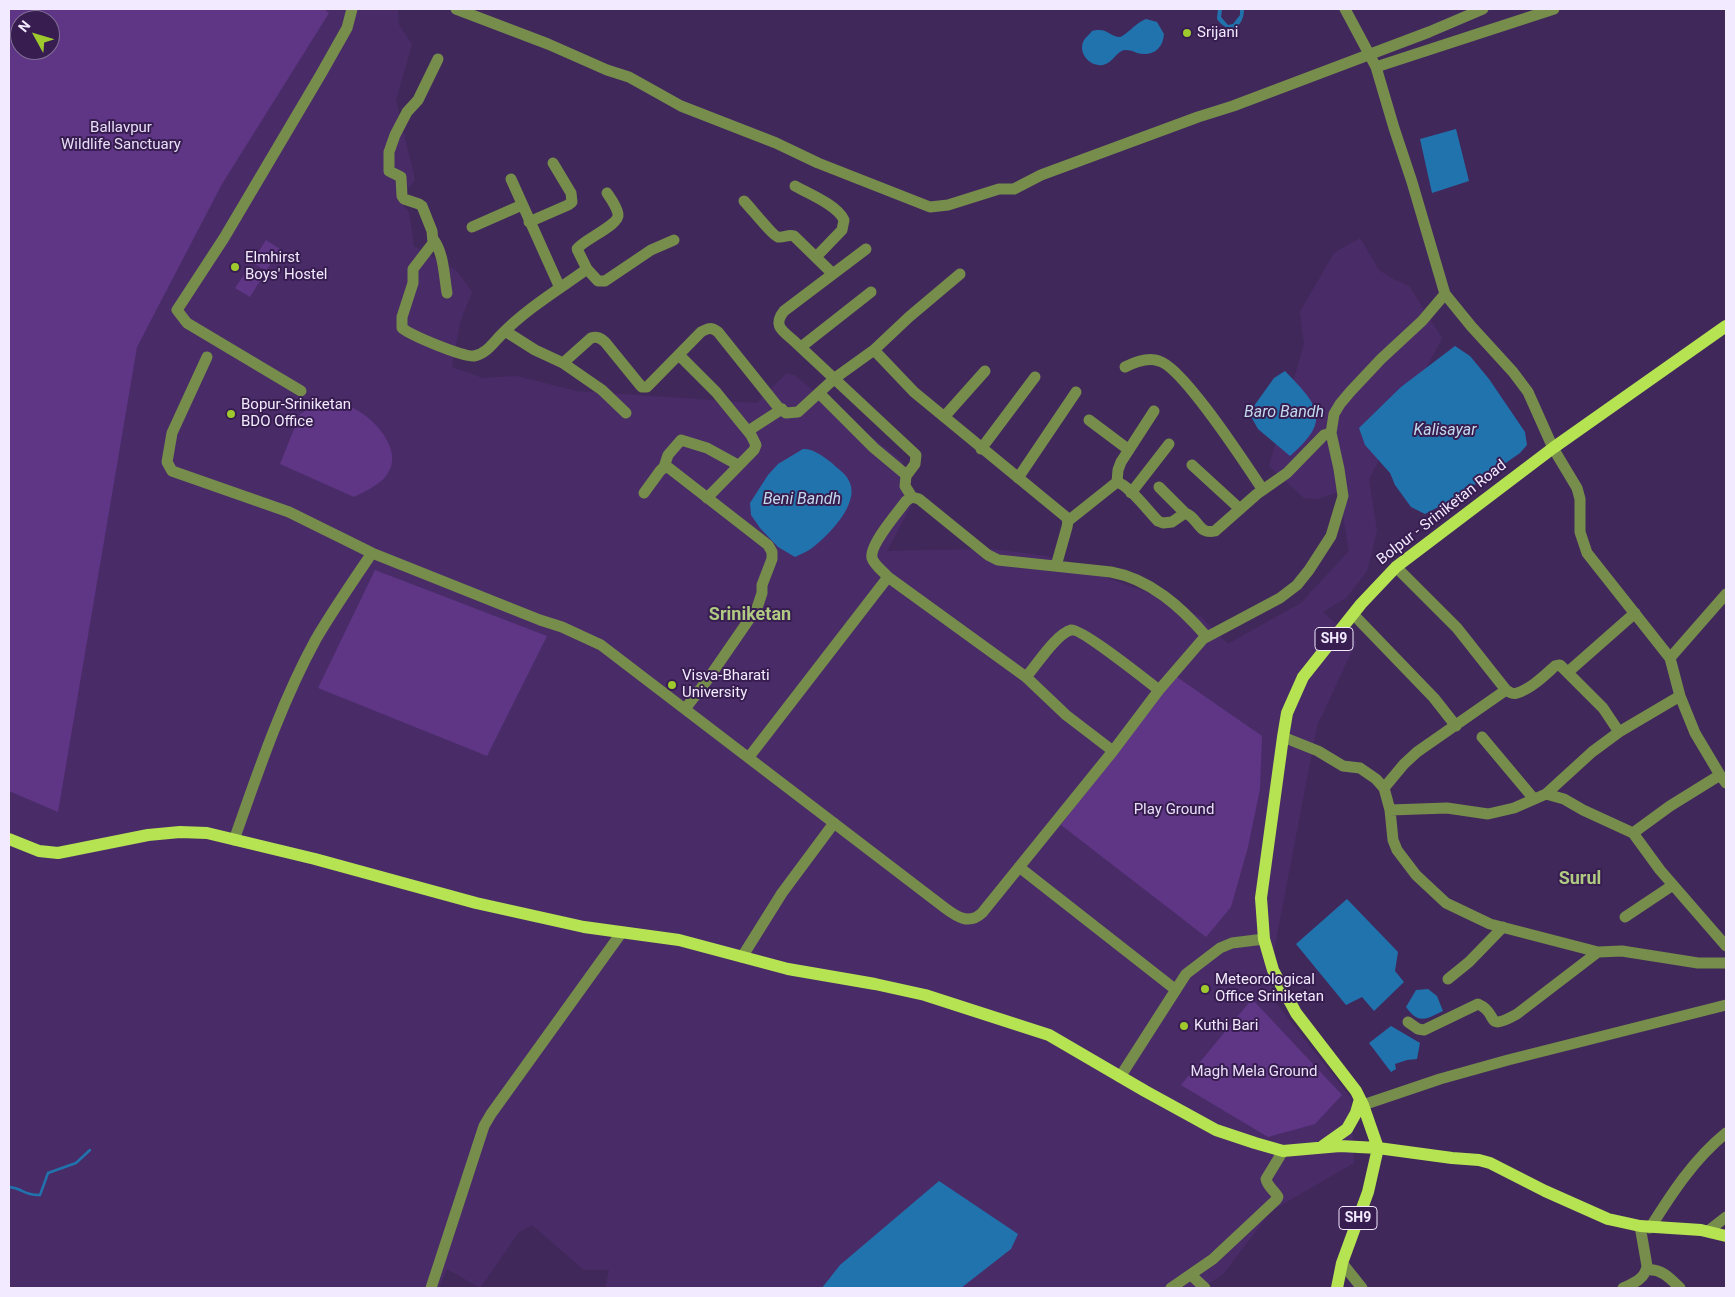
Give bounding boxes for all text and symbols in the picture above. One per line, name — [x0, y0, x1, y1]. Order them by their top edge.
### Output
north arrow — [10, 10, 60, 60]
text: N — [15, 17, 33, 35]
place label: Srijani — [1197, 24, 1238, 42]
marker: Srijani — [1181, 27, 1193, 39]
park label: Ballavpur Wildlife Sanctuary — [61, 119, 181, 154]
place label: Elmhirst Boys' Hostel — [245, 249, 327, 284]
marker: Elmhirst Boys' Hostel — [229, 261, 241, 273]
place label: Bopur-Sriniketan BDO Office — [241, 396, 351, 431]
water label: Baro Bandh — [1244, 403, 1324, 423]
marker: Bopur-Sriniketan BDO Office — [225, 408, 237, 420]
water label: Kalisayar — [1414, 421, 1476, 441]
street label: Bolpur - Sriniketan Road — [1374, 457, 1510, 569]
water label: Beni Bandh — [763, 490, 841, 510]
district label: Sriniketan — [709, 604, 791, 626]
road number: SH9 — [1315, 628, 1353, 650]
place label: Visva-Bharati University — [682, 667, 770, 702]
marker: Visva-Bharati University — [666, 679, 678, 691]
park label: Play Ground — [1134, 801, 1214, 819]
district label: Surul — [1559, 868, 1601, 890]
place label: Meteorological Office Sriniketan — [1215, 971, 1324, 1006]
marker: Meteorological Office Sriniketan — [1199, 983, 1211, 995]
place label: Kuthi Bari — [1194, 1017, 1258, 1035]
marker: Kuthi Bari — [1178, 1020, 1190, 1032]
park label: Magh Mela Ground — [1191, 1063, 1317, 1081]
road number: SH9 — [1339, 1206, 1377, 1230]

